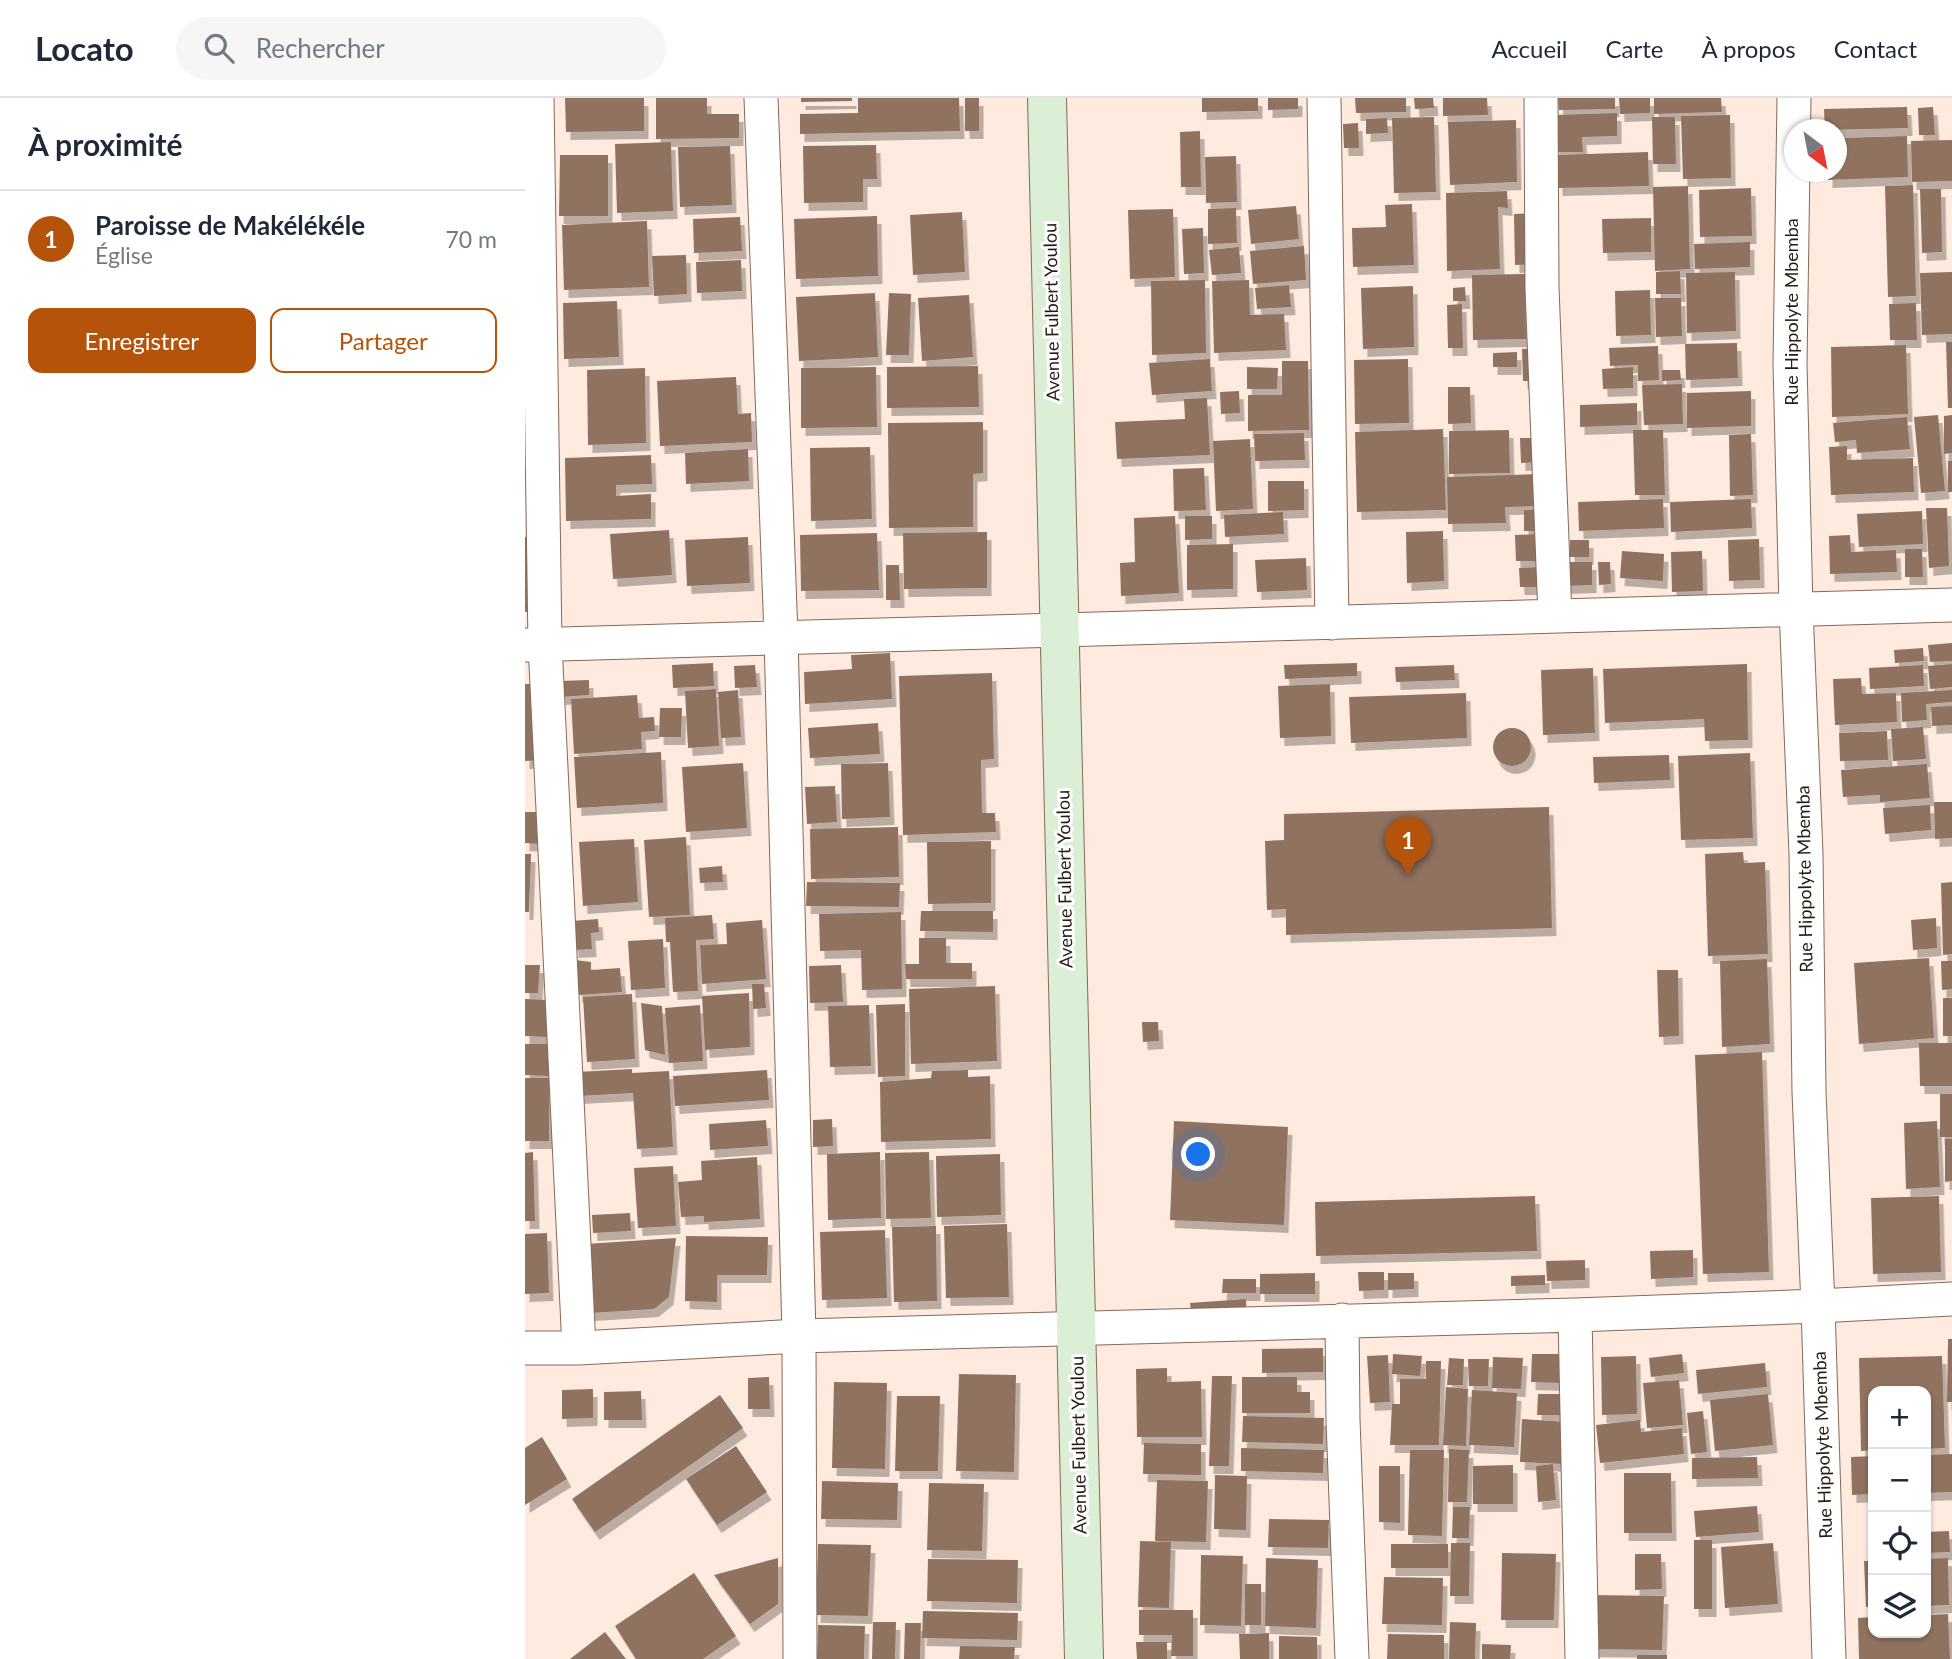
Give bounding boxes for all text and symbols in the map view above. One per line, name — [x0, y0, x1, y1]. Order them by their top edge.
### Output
search box — [176, 17, 666, 80]
text: Locato — [35, 28, 134, 68]
icon: search — [200, 29, 238, 67]
text: Rechercher — [256, 32, 385, 64]
text: Accueil — [1491, 34, 1567, 63]
text: Carte — [1605, 34, 1663, 63]
text: À propos — [1701, 34, 1796, 63]
text: Contact — [1834, 34, 1917, 63]
north arrow — [1784, 119, 1847, 182]
text: À proximité — [28, 126, 183, 162]
text: Paroisse de Makélékéle — [95, 209, 365, 241]
street label: Rue Hippolyte Mbemba — [1780, 218, 1802, 406]
street label: Avenue Fulbert Youlou — [1038, 223, 1064, 401]
text: 1 — [44, 225, 58, 253]
text: 70 m — [446, 225, 497, 253]
text: Église — [95, 241, 153, 269]
button: Enregistrer — [28, 308, 256, 373]
button: Partager — [270, 308, 497, 373]
street label: Rue Hippolyte Mbemba — [1791, 785, 1817, 973]
street label: Avenue Fulbert Youlou — [1051, 790, 1077, 968]
pin: 1 — [1385, 817, 1431, 875]
your location — [1181, 1137, 1215, 1171]
street label: Rue Hippolyte Mbemba — [1808, 1351, 1836, 1539]
street label: Avenue Fulbert Youlou — [1065, 1356, 1091, 1534]
map controls — [1868, 1386, 1931, 1638]
button: + — [1868, 1386, 1931, 1449]
button: − — [1868, 1449, 1931, 1512]
button: locate — [1868, 1512, 1931, 1575]
button: layers — [1868, 1575, 1931, 1638]

